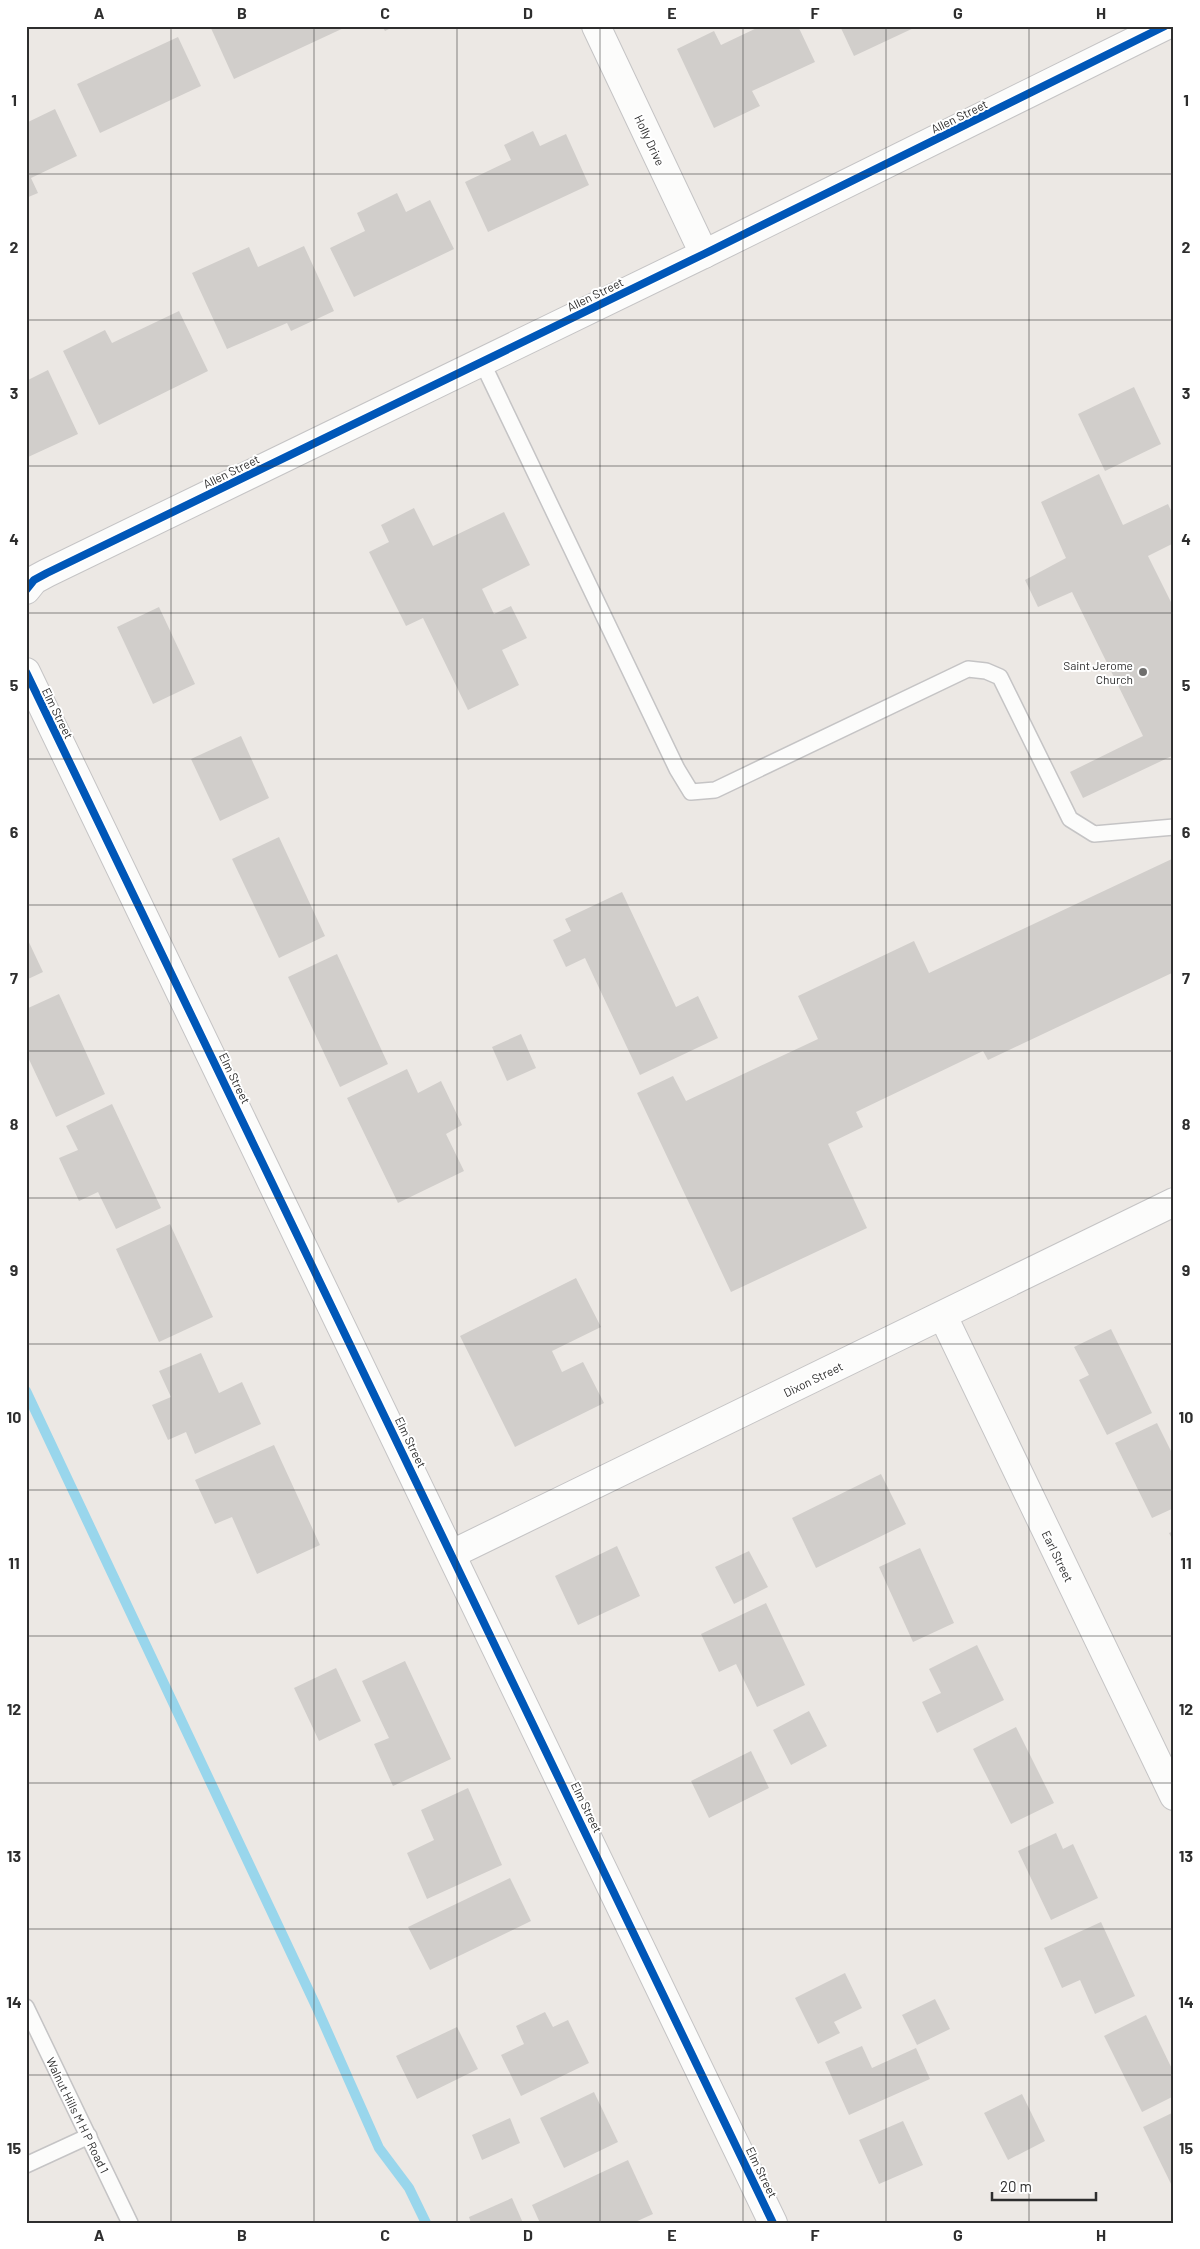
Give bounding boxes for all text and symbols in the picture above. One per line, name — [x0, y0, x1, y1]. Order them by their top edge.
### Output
text: A — [94, 3, 105, 22]
text: B — [237, 3, 247, 22]
text: C — [380, 3, 390, 22]
text: D — [523, 3, 533, 22]
text: E — [667, 3, 677, 22]
text: F — [811, 3, 820, 22]
text: G — [953, 3, 963, 22]
text: H — [1096, 3, 1106, 22]
text: 1 — [11, 90, 17, 109]
text: 1 — [1183, 90, 1189, 109]
street label: Allen Street — [929, 96, 989, 136]
street label: Holly Drive — [632, 112, 668, 168]
text: 2 — [10, 237, 19, 256]
text: 2 — [1182, 237, 1191, 256]
street label: Allen Street — [565, 274, 625, 314]
text: 3 — [10, 383, 18, 402]
text: 3 — [1182, 383, 1190, 402]
street label: Allen Street — [201, 451, 261, 491]
text: 4 — [9, 529, 19, 548]
text: 4 — [1181, 529, 1191, 548]
place label: Saint Jerome Church — [1063, 658, 1133, 686]
marker: Saint Jerome Church — [1137, 666, 1149, 678]
text: 5 — [10, 675, 19, 694]
text: 5 — [1182, 675, 1191, 694]
street label: Elm Street — [40, 685, 76, 741]
text: 6 — [10, 822, 19, 841]
text: 6 — [1182, 822, 1191, 841]
text: 7 — [10, 968, 18, 987]
text: 7 — [1182, 968, 1190, 987]
street label: Elm Street — [217, 1050, 253, 1106]
text: 8 — [10, 1114, 19, 1133]
text: 8 — [1182, 1114, 1191, 1133]
text: 9 — [10, 1260, 18, 1279]
text: 9 — [1182, 1260, 1190, 1279]
street label: Dixon Street — [781, 1359, 845, 1399]
text: 10 — [7, 1407, 21, 1426]
text: 10 — [1179, 1407, 1193, 1426]
street label: Elm Street — [393, 1414, 429, 1470]
street label: Earl Street — [1040, 1528, 1076, 1584]
text: 11 — [8, 1553, 20, 1572]
text: 11 — [1180, 1553, 1192, 1572]
text: 12 — [7, 1699, 21, 1718]
text: 12 — [1179, 1699, 1193, 1718]
street label: Elm Street — [569, 1779, 605, 1835]
text: 13 — [7, 1846, 21, 1865]
text: 13 — [1179, 1846, 1193, 1865]
text: 14 — [6, 1992, 22, 2011]
text: 14 — [1178, 1992, 1194, 2011]
street label: Walnut Hills M H P Road 1 — [44, 2055, 112, 2175]
text: 15 — [7, 2138, 22, 2157]
text: 15 — [1179, 2138, 1194, 2157]
street label: Elm Street — [744, 2144, 780, 2200]
scale bar — [992, 2169, 1096, 2201]
text: 20 m — [1000, 2177, 1032, 2195]
text: A — [94, 2225, 105, 2244]
text: B — [237, 2225, 247, 2244]
text: C — [380, 2225, 390, 2244]
text: D — [523, 2225, 533, 2244]
text: E — [667, 2225, 677, 2244]
text: F — [811, 2225, 820, 2244]
text: G — [953, 2225, 963, 2244]
text: H — [1096, 2225, 1106, 2244]

